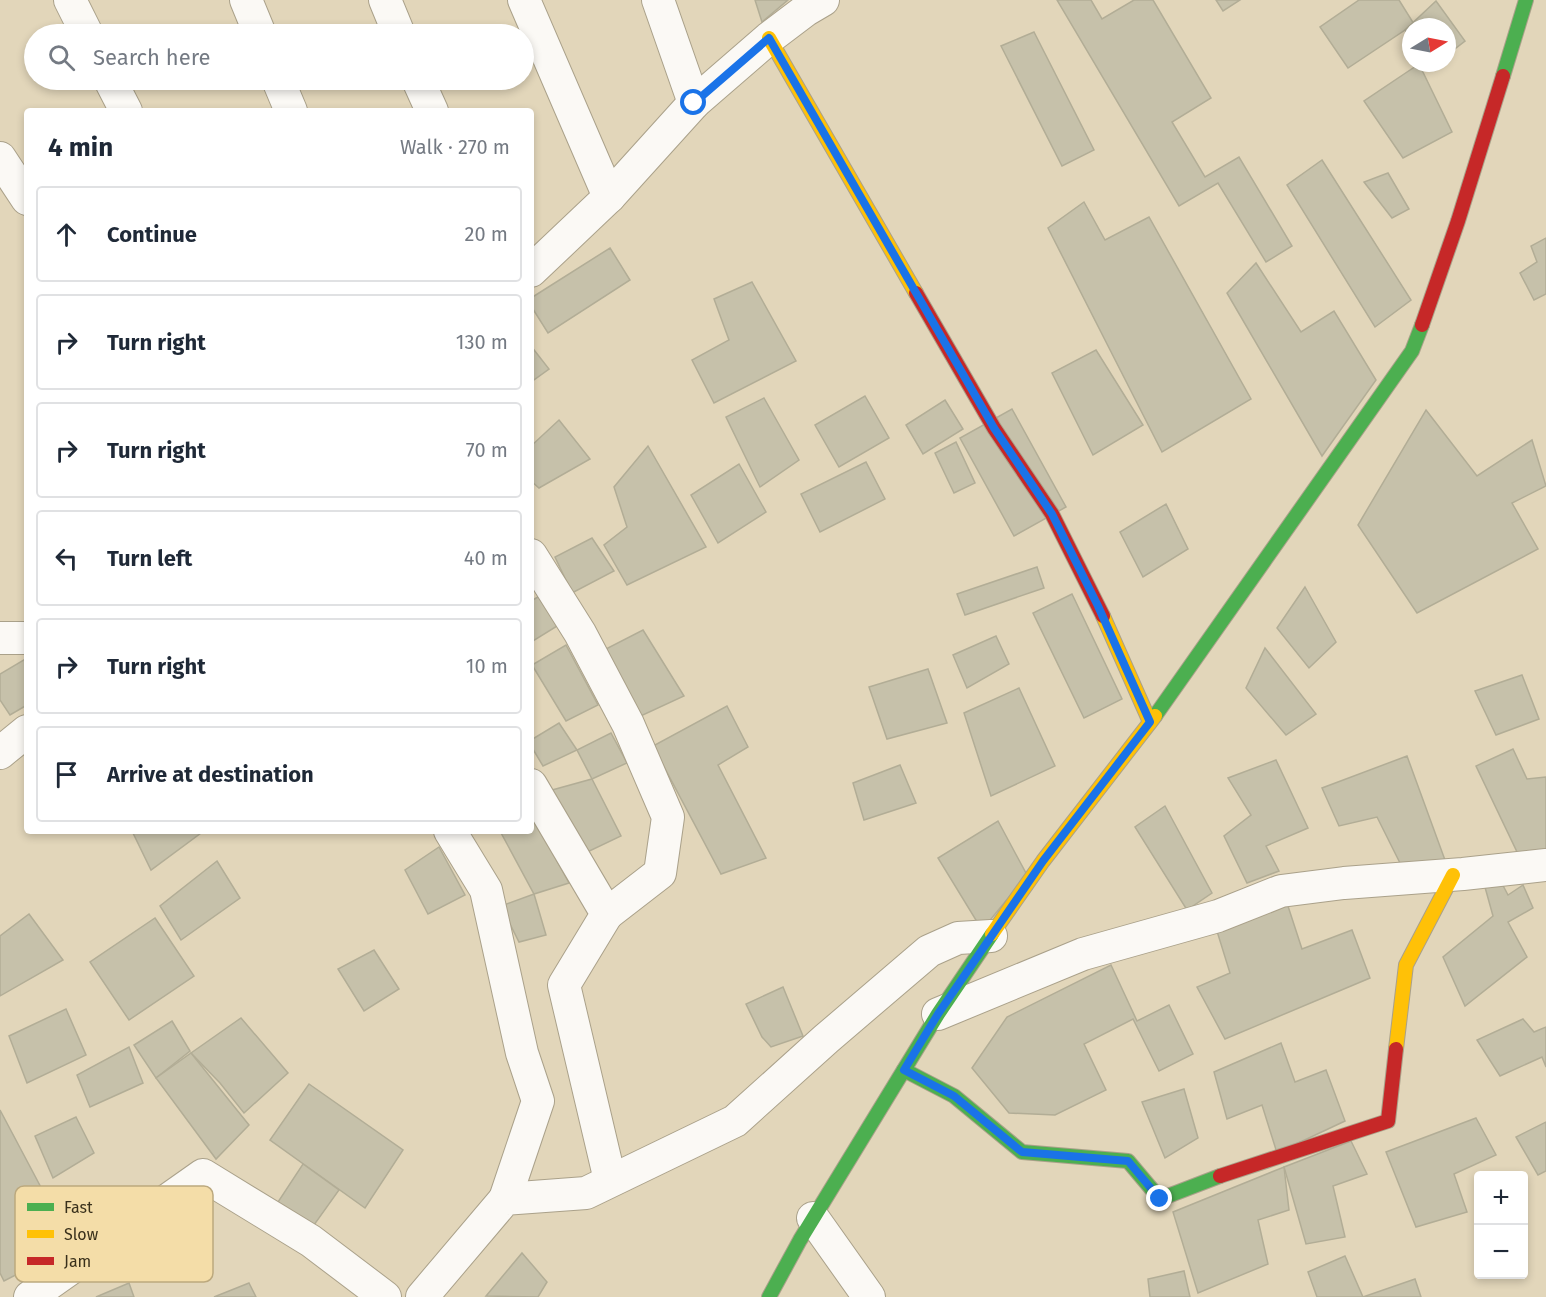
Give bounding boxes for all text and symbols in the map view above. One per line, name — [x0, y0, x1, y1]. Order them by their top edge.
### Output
north arrow — [1402, 18, 1456, 72]
search box — [24, 24, 534, 90]
icon: search — [45, 41, 78, 74]
text: Search here — [93, 44, 211, 71]
route start — [680, 89, 706, 115]
text: 4 min — [48, 132, 113, 163]
text: Walk · 270 m — [400, 135, 510, 159]
icon: ahead — [50, 218, 83, 251]
text: Continue — [107, 221, 197, 248]
text: 20 m — [465, 222, 508, 246]
icon: right — [50, 326, 83, 359]
text: Turn right — [107, 329, 206, 356]
text: 130 m — [456, 330, 508, 354]
icon: right — [50, 434, 83, 467]
text: Turn right — [107, 437, 206, 464]
text: 70 m — [466, 438, 508, 462]
icon: left — [50, 542, 83, 575]
text: Turn left — [107, 545, 192, 572]
text: 40 m — [464, 546, 508, 570]
icon: right — [50, 650, 83, 683]
text: Turn right — [107, 653, 206, 680]
text: 10 m — [466, 654, 508, 678]
icon: arrive — [50, 758, 83, 791]
text: Arrive at destination — [107, 761, 314, 788]
map controls — [1474, 1171, 1528, 1279]
button: + — [1474, 1171, 1528, 1225]
route end — [1146, 1185, 1172, 1211]
legend — [15, 1186, 213, 1282]
text: Fast — [64, 1198, 93, 1217]
text: Slow — [64, 1225, 99, 1244]
button: − — [1474, 1225, 1528, 1279]
text: Jam — [64, 1252, 91, 1271]

